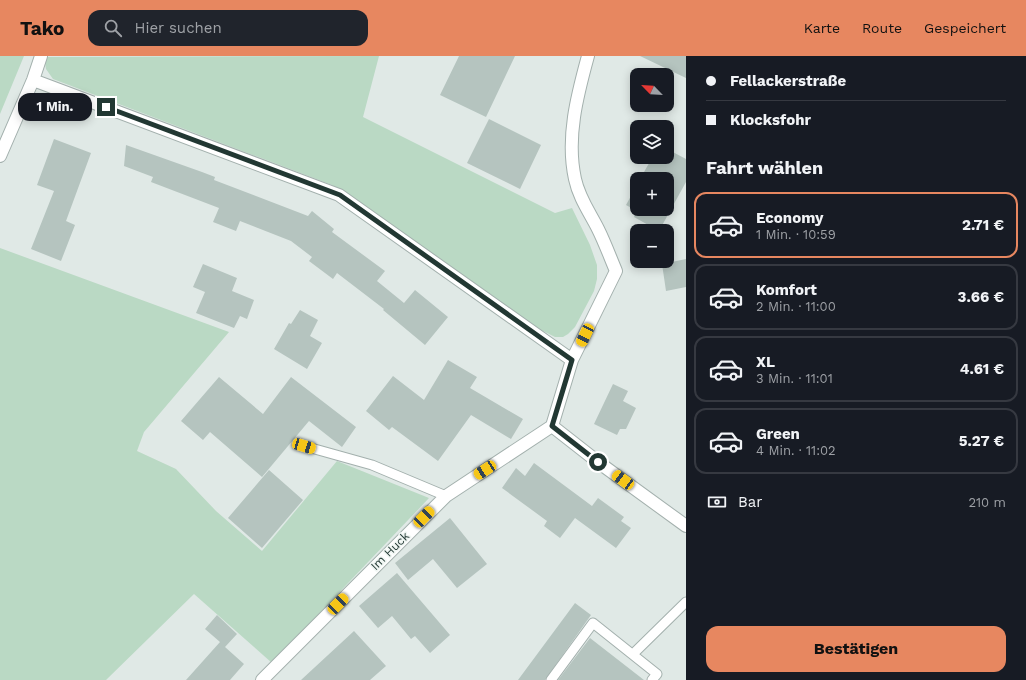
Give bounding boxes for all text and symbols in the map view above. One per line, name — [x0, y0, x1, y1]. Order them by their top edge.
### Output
search box — [88, 10, 368, 46]
text: Tako — [20, 17, 64, 40]
icon: search — [102, 17, 124, 39]
text: Hier suchen — [134, 19, 222, 37]
text: Karte — [804, 20, 840, 36]
text: Route — [862, 20, 902, 36]
text: Gespeichert — [924, 20, 1006, 36]
north arrow — [630, 68, 674, 112]
map controls — [630, 68, 674, 268]
text: Fellackerstraße — [730, 72, 846, 90]
callout: 1 Min. — [18, 93, 92, 121]
route end — [97, 98, 115, 116]
text: 1 Min. — [37, 99, 73, 114]
text: Klocksfohr — [730, 111, 811, 129]
button: layers — [630, 120, 674, 164]
text: Fahrt wählen — [706, 157, 823, 178]
button: + — [630, 172, 674, 216]
icon: car — [708, 207, 744, 243]
text: Economy — [756, 209, 823, 227]
text: 2.71 € — [962, 216, 1004, 234]
button: − — [630, 224, 674, 268]
text: 1 Min. · 10:59 — [756, 227, 836, 242]
icon: car — [708, 279, 744, 315]
text: Komfort — [756, 281, 817, 299]
text: 3.66 € — [958, 288, 1004, 306]
text: 2 Min. · 11:00 — [756, 299, 836, 314]
car — [574, 322, 596, 348]
icon: car — [708, 351, 744, 387]
text: XL — [756, 353, 775, 371]
text: 4.61 € — [960, 360, 1004, 378]
text: 3 Min. · 11:01 — [756, 371, 833, 386]
icon: car — [708, 423, 744, 459]
text: Green — [756, 425, 800, 443]
text: 5.27 € — [959, 432, 1004, 450]
car — [291, 437, 317, 455]
text: 4 Min. · 11:02 — [756, 443, 836, 458]
route start — [589, 453, 607, 471]
car — [472, 458, 498, 482]
car — [610, 468, 636, 492]
icon: cash — [706, 491, 728, 513]
text: Bar — [738, 493, 762, 511]
text: 210 m — [968, 495, 1006, 510]
car — [411, 504, 437, 530]
street label: Im Huck — [368, 529, 412, 573]
car — [325, 591, 351, 617]
button: Bestätigen — [706, 626, 1006, 672]

